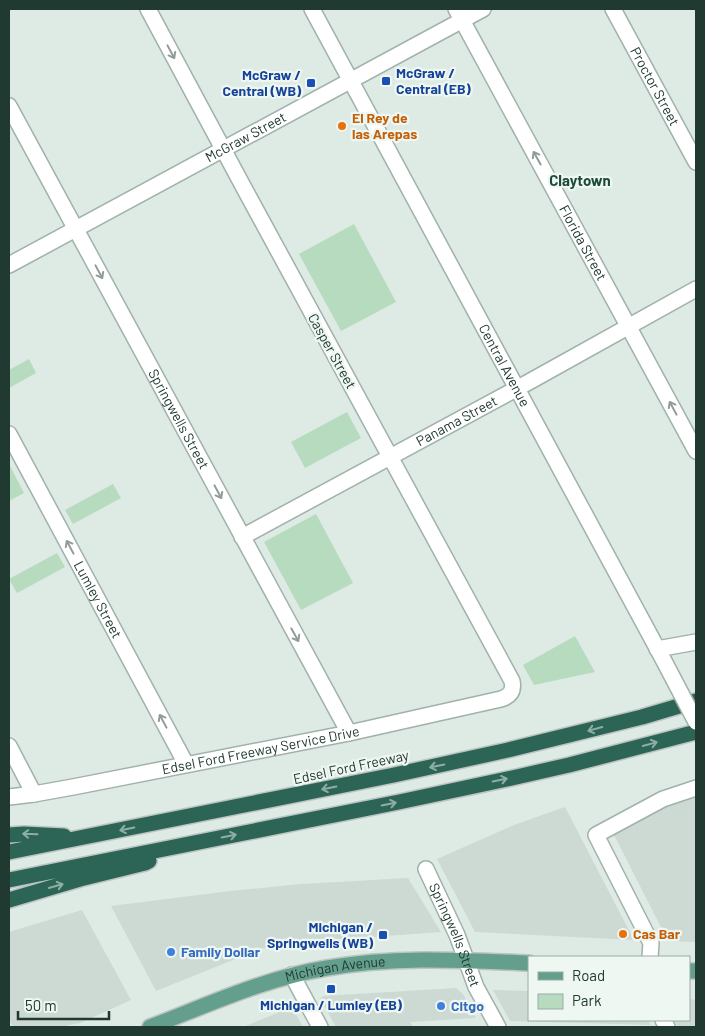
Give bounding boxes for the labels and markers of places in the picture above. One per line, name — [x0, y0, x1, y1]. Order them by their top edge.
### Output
place label: McGraw / Central (EB) — [396, 64, 471, 97]
place label: McGraw / Central (WB) — [222, 66, 301, 99]
marker: McGraw / Central (EB) — [380, 75, 392, 87]
marker: McGraw / Central (WB) — [305, 77, 317, 89]
place label: El Rey de las Arepas — [352, 109, 417, 142]
marker: El Rey de las Arepas — [336, 120, 348, 132]
place label: Michigan / Springwells (WB) — [267, 918, 373, 951]
place label: Cas Bar — [633, 925, 681, 942]
marker: Cas Bar — [617, 928, 629, 940]
marker: Michigan / Springwells (WB) — [377, 929, 389, 941]
place label: Family Dollar — [181, 943, 261, 960]
marker: Family Dollar — [165, 946, 177, 958]
marker: Michigan / Lumley (EB) — [325, 983, 337, 995]
place label: Michigan / Lumley (EB) — [260, 996, 402, 1013]
place label: Citgo — [451, 997, 484, 1014]
marker: Citgo — [435, 1000, 447, 1012]

